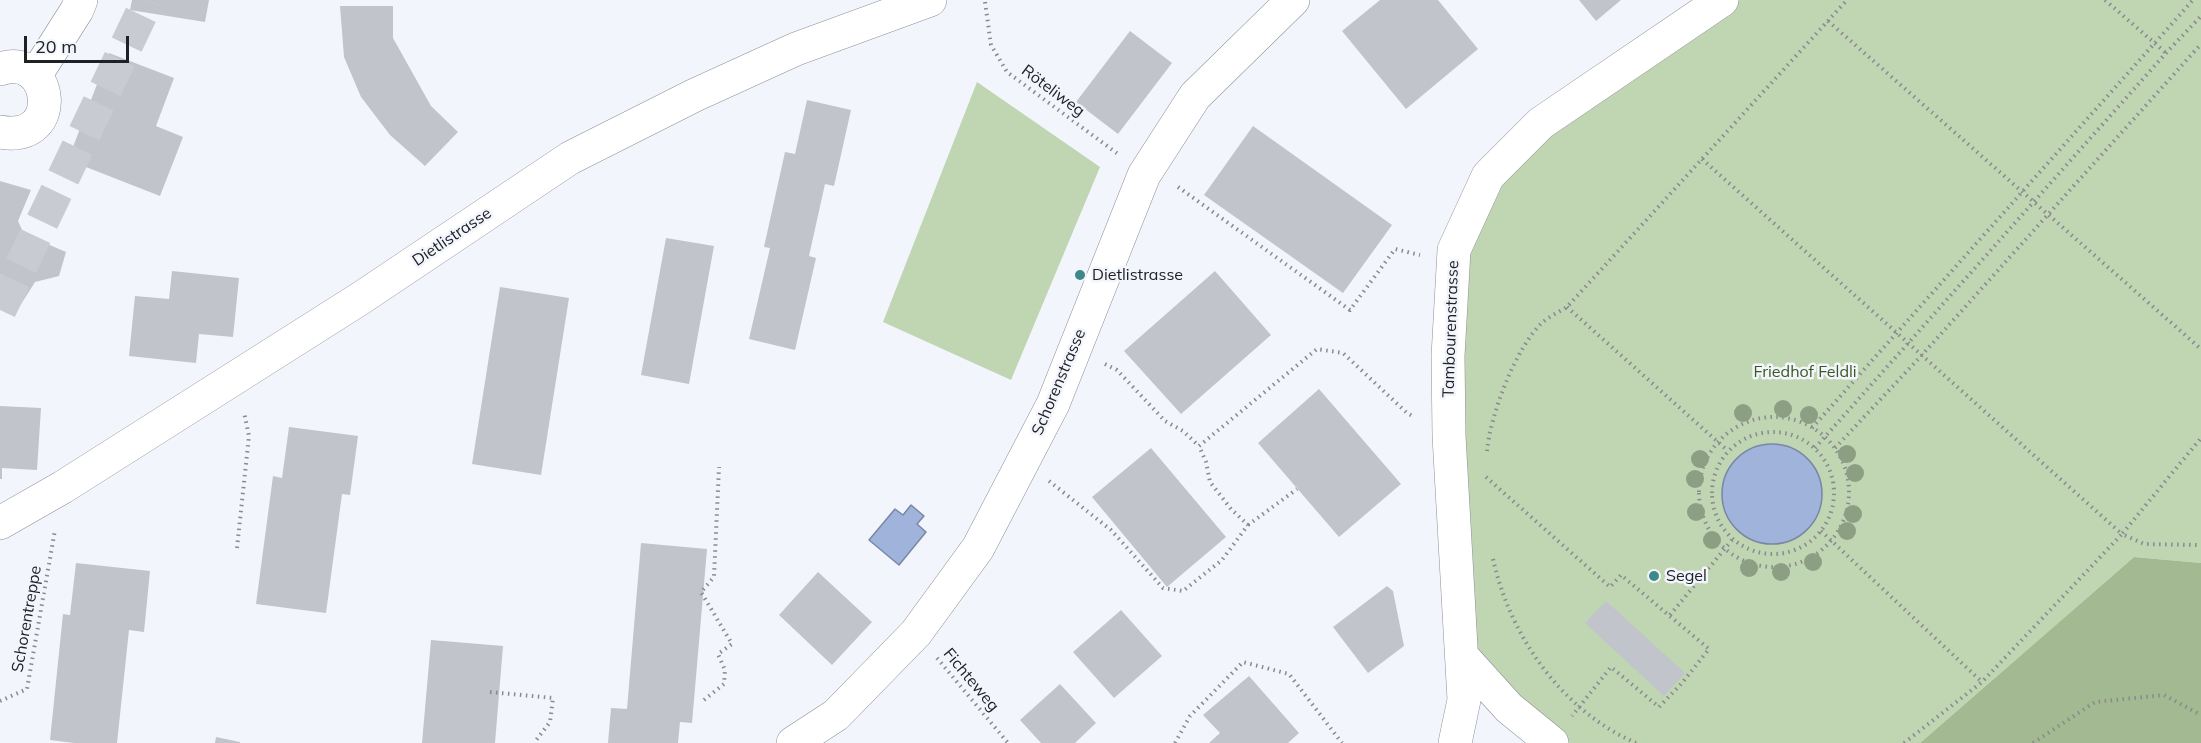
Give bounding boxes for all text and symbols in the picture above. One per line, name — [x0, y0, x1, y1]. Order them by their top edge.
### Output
scale bar — [27, 24, 132, 62]
text: 20 m — [35, 35, 77, 58]
street label: Röteliweg — [1018, 61, 1088, 121]
street label: Dietlistrasse — [409, 204, 495, 270]
street label: Tambourenstrasse — [1439, 260, 1463, 398]
place label: Dietlistrasse — [1092, 265, 1183, 285]
marker: Dietlistrasse — [1073, 268, 1087, 282]
street label: Schorenstrasse — [1028, 326, 1090, 438]
park label: Friedhof Feldli — [1753, 362, 1857, 382]
street label: Schorentreppe — [8, 564, 46, 674]
place label: Segel — [1666, 566, 1707, 586]
marker: Segel — [1647, 569, 1661, 583]
street label: Fichteweg — [939, 645, 1003, 715]

